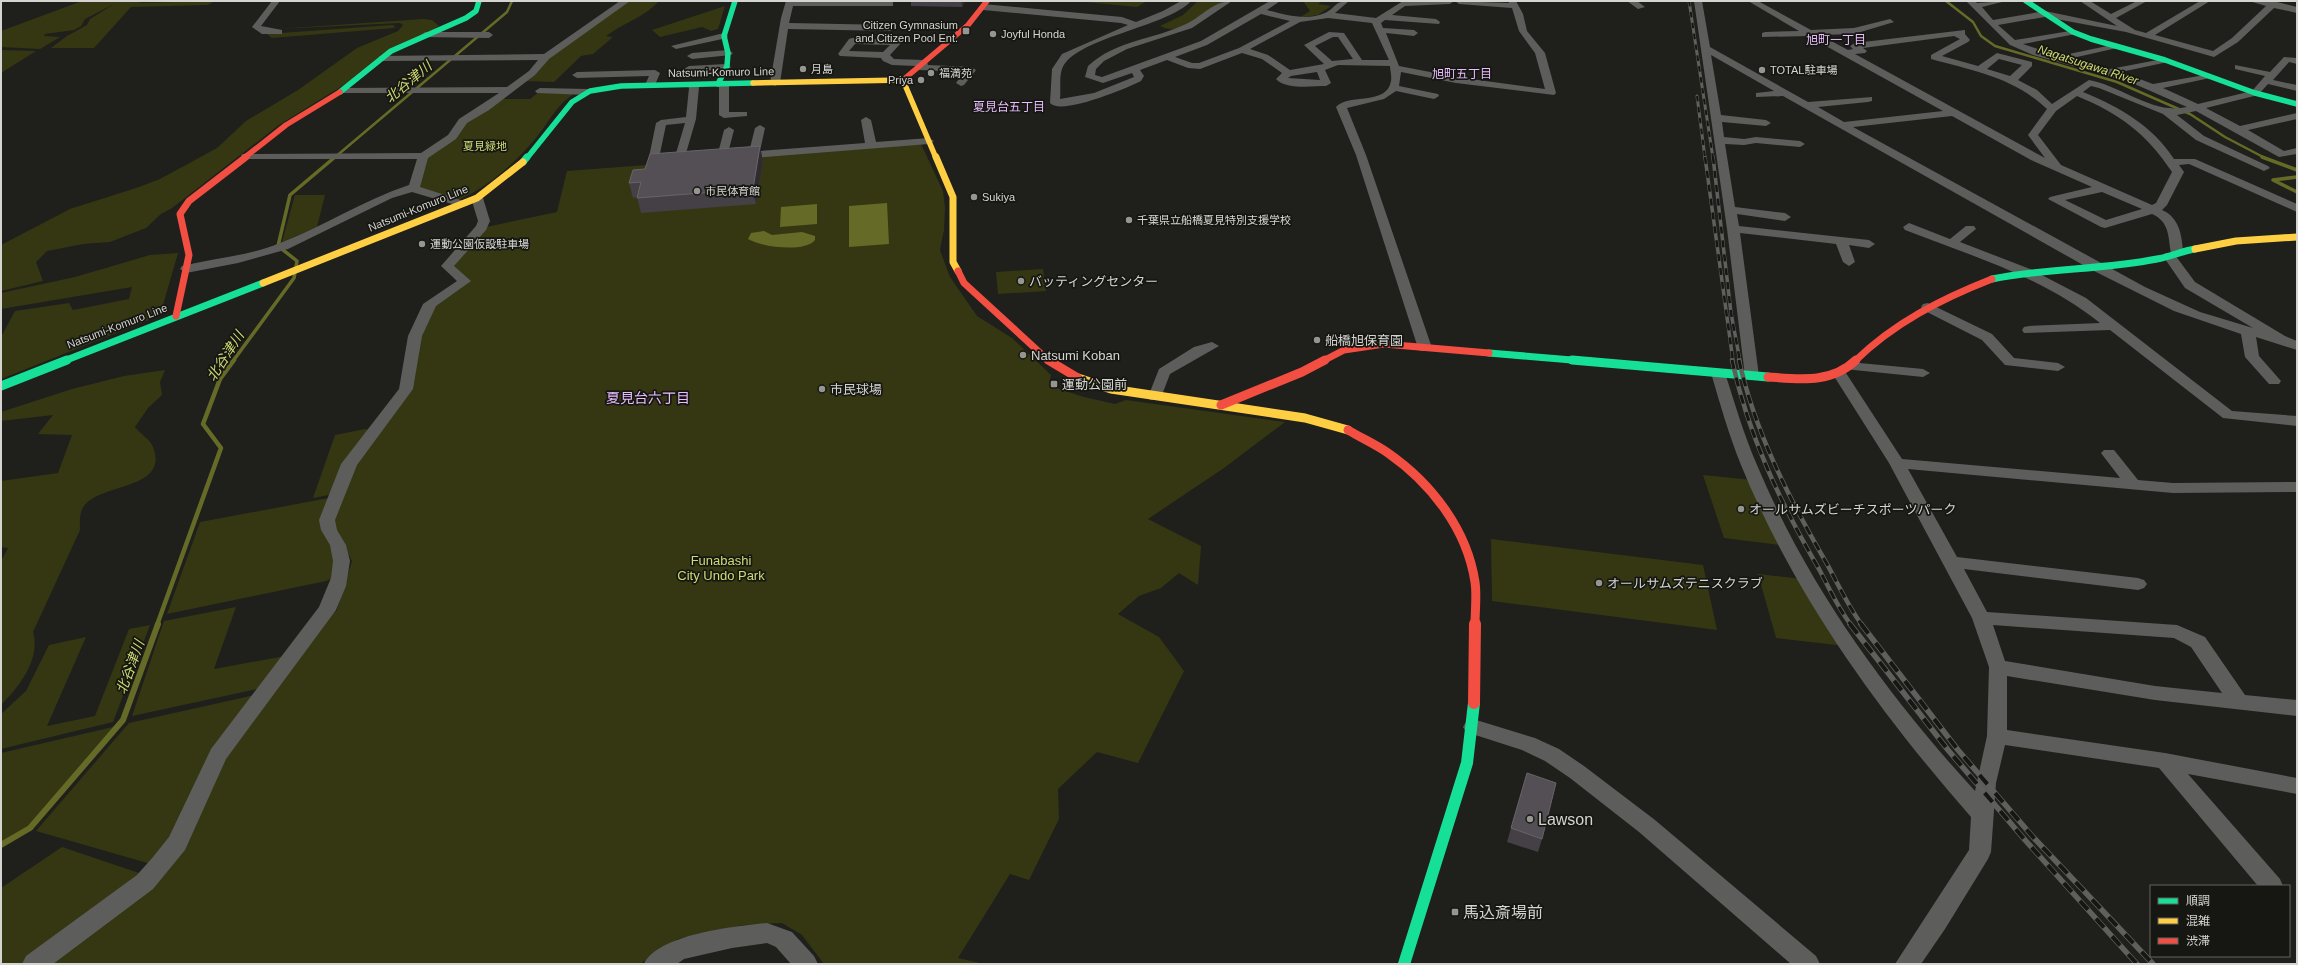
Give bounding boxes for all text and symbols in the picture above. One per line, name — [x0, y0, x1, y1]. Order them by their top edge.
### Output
place label: Citizen Gymnasium and Citizen Pool Ent. — [855, 19, 958, 44]
marker: Citizen Gymnasium and Citizen Pool Ent. — [961, 26, 971, 36]
place label: Joyful Honda — [1001, 28, 1066, 40]
marker: Joyful Honda — [988, 29, 998, 39]
district label: 旭町一丁目 — [1806, 33, 1866, 47]
water label: Nagatsugawa River — [2036, 42, 2141, 88]
water label: 北谷津川 — [381, 57, 436, 106]
place label: 月島 — [811, 63, 833, 75]
marker: 月島 — [798, 64, 808, 74]
place label: TOTAL駐車場 — [1770, 64, 1837, 76]
street label: Natsumi-Komuro Line — [668, 65, 774, 79]
marker: TOTAL駐車場 — [1757, 65, 1767, 75]
place label: 福満苑 — [939, 67, 972, 79]
district label: 旭町五丁目 — [1432, 67, 1492, 81]
marker: 福満苑 — [926, 68, 936, 78]
place label: Priya — [888, 74, 914, 86]
marker: Priya — [916, 75, 926, 85]
district label: 夏見台五丁目 — [973, 100, 1045, 114]
park label: 夏見緑地 — [463, 140, 507, 152]
street label: Natsumi-Komuro Line — [366, 183, 470, 233]
place label: 市民体育館 — [705, 185, 760, 197]
marker: 市民体育館 — [692, 186, 702, 196]
place label: Sukiya — [982, 191, 1016, 203]
marker: Sukiya — [969, 192, 979, 202]
place label: 千葉県立船橋夏見特別支援学校 — [1137, 214, 1291, 226]
marker: 千葉県立船橋夏見特別支援学校 — [1124, 215, 1134, 225]
place label: 運動公園仮設駐車場 — [430, 238, 529, 250]
marker: 運動公園仮設駐車場 — [417, 239, 427, 249]
place label: バッティングセンター — [1029, 274, 1158, 289]
marker: バッティングセンター — [1016, 276, 1026, 286]
street label: Natsumi-Komuro Line — [65, 301, 169, 351]
water label: 北谷津川 — [203, 326, 248, 384]
place label: 船橋旭保育園 — [1325, 333, 1403, 348]
marker: 船橋旭保育園 — [1312, 335, 1322, 345]
place label: Natsumi Koban — [1031, 348, 1120, 363]
marker: Natsumi Koban — [1018, 350, 1028, 360]
place label: 運動公園前 — [1062, 377, 1127, 392]
marker: 運動公園前 — [1049, 379, 1059, 389]
place label: 市民球場 — [830, 382, 882, 397]
marker: 市民球場 — [817, 384, 827, 394]
district label: 夏見台六丁目 — [606, 390, 690, 406]
place label: オールサムズビーチスポーツパーク — [1749, 502, 1956, 517]
marker: オールサムズビーチスポーツパーク — [1736, 504, 1746, 514]
park label: Funabashi City Undo Park — [677, 553, 765, 583]
place label: オールサムズテニスクラブ — [1607, 576, 1763, 591]
marker: オールサムズテニスクラブ — [1594, 578, 1604, 588]
water label: 北谷津川 — [113, 636, 148, 696]
place label: Lawson — [1538, 811, 1593, 828]
marker: Lawson — [1525, 814, 1535, 824]
legend — [2150, 885, 2290, 957]
text: 順調 — [2186, 894, 2210, 908]
place label: 馬込斎場前 — [1463, 904, 1543, 921]
marker: 馬込斎場前 — [1450, 907, 1460, 917]
text: 混雑 — [2186, 914, 2210, 928]
text: 渋滞 — [2186, 934, 2210, 948]

